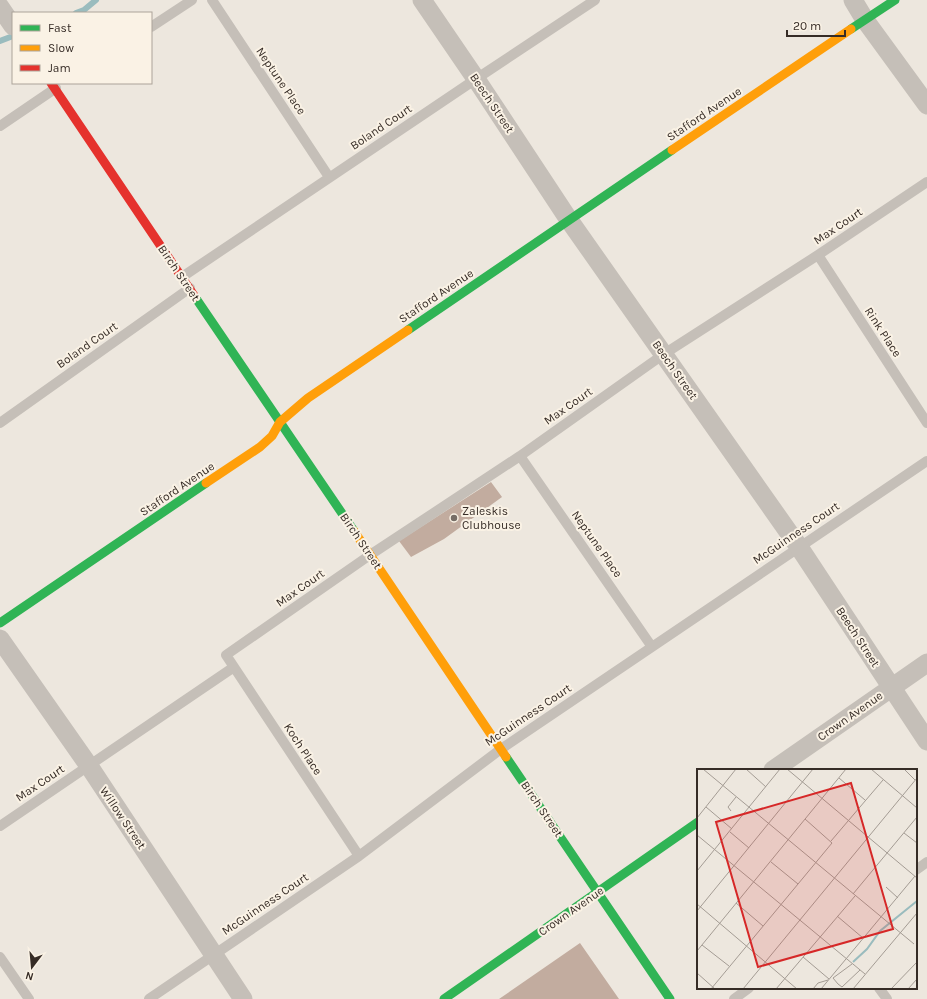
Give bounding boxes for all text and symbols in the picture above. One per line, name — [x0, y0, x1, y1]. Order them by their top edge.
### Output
legend — [12, 12, 152, 84]
scale bar — [787, 12, 845, 38]
text: 20 m — [793, 19, 821, 33]
text: Fast — [48, 21, 72, 35]
text: Slow — [48, 41, 74, 55]
street label: Neptune Place — [253, 45, 309, 117]
text: Jam — [48, 61, 71, 75]
street label: Beech Street — [467, 70, 517, 136]
street label: Stafford Avenue — [664, 84, 744, 144]
street label: Boland Court — [348, 101, 415, 153]
street label: Max Court — [811, 204, 865, 247]
street label: Birch Street — [155, 242, 203, 304]
street label: Stafford Avenue — [396, 266, 476, 326]
street label: Rink Place — [862, 304, 904, 360]
street label: Boland Court — [54, 319, 121, 371]
street label: Beech Street — [649, 338, 701, 403]
street label: Max Court — [541, 384, 595, 428]
street label: Stafford Avenue — [137, 459, 217, 519]
street label: McGuinness Court — [750, 499, 842, 567]
place label: Zaleskis Clubhouse — [462, 504, 521, 532]
street label: Neptune Place — [569, 508, 625, 580]
street label: Birch Street — [337, 510, 385, 572]
marker: Zaleskis Clubhouse — [449, 513, 459, 523]
street label: Max Court — [273, 566, 327, 610]
street label: Beech Street — [833, 604, 883, 670]
street label: McGuinness Court — [482, 681, 574, 749]
street label: Crown Avenue — [815, 688, 885, 744]
street label: Koch Place — [281, 720, 325, 778]
street label: Max Court — [13, 761, 67, 804]
inset map — [697, 769, 917, 989]
street label: Birch Street — [518, 778, 566, 840]
street label: Willow Street — [97, 784, 149, 852]
street label: McGuinness Court — [219, 870, 311, 938]
street label: Crown Avenue — [536, 883, 606, 939]
north arrow — [12, 947, 52, 987]
text: N — [24, 969, 35, 983]

